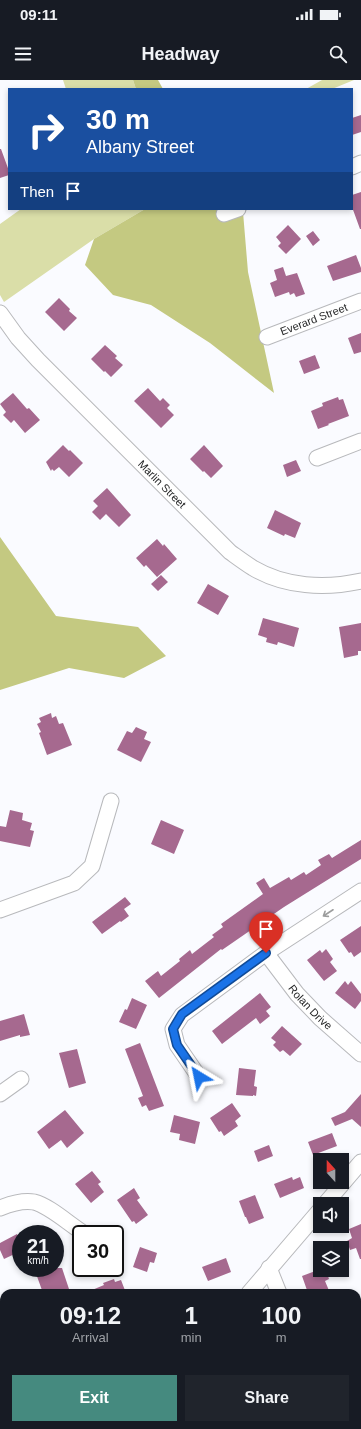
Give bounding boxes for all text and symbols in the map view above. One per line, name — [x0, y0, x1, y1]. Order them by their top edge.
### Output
text: 09:11 — [20, 6, 58, 23]
icon: menu — [12, 43, 34, 65]
icon: search — [327, 43, 349, 65]
text: Headway — [141, 44, 220, 64]
icon: right — [20, 104, 72, 156]
text: 30 m — [86, 104, 150, 135]
text: Albany Street — [86, 137, 194, 157]
icon: arrive — [62, 180, 84, 202]
text: Then — [20, 183, 54, 200]
street label: Everard Street — [278, 301, 349, 337]
street label: Marlin Street — [136, 458, 188, 510]
one-way arrow — [322, 909, 334, 917]
pin — [249, 912, 283, 953]
icon: arrive — [255, 918, 277, 940]
street label: Rolan Drive — [286, 982, 335, 1032]
position arrow — [178, 1056, 220, 1098]
north arrow — [313, 1153, 349, 1189]
map controls — [313, 1153, 349, 1277]
button: sound — [313, 1197, 349, 1233]
speed limit sign: 30 — [72, 1225, 124, 1277]
text: 21 — [27, 1235, 49, 1257]
button: layers — [313, 1241, 349, 1277]
text: km/h — [27, 1255, 49, 1266]
text: 09:12 — [60, 1302, 121, 1329]
text: 1 — [184, 1302, 198, 1329]
text: 100 — [261, 1302, 301, 1329]
text: Arrival — [72, 1330, 109, 1345]
text: min — [181, 1330, 202, 1345]
text: m — [276, 1330, 287, 1345]
button: Exit — [12, 1375, 177, 1421]
button: Share — [185, 1375, 349, 1421]

